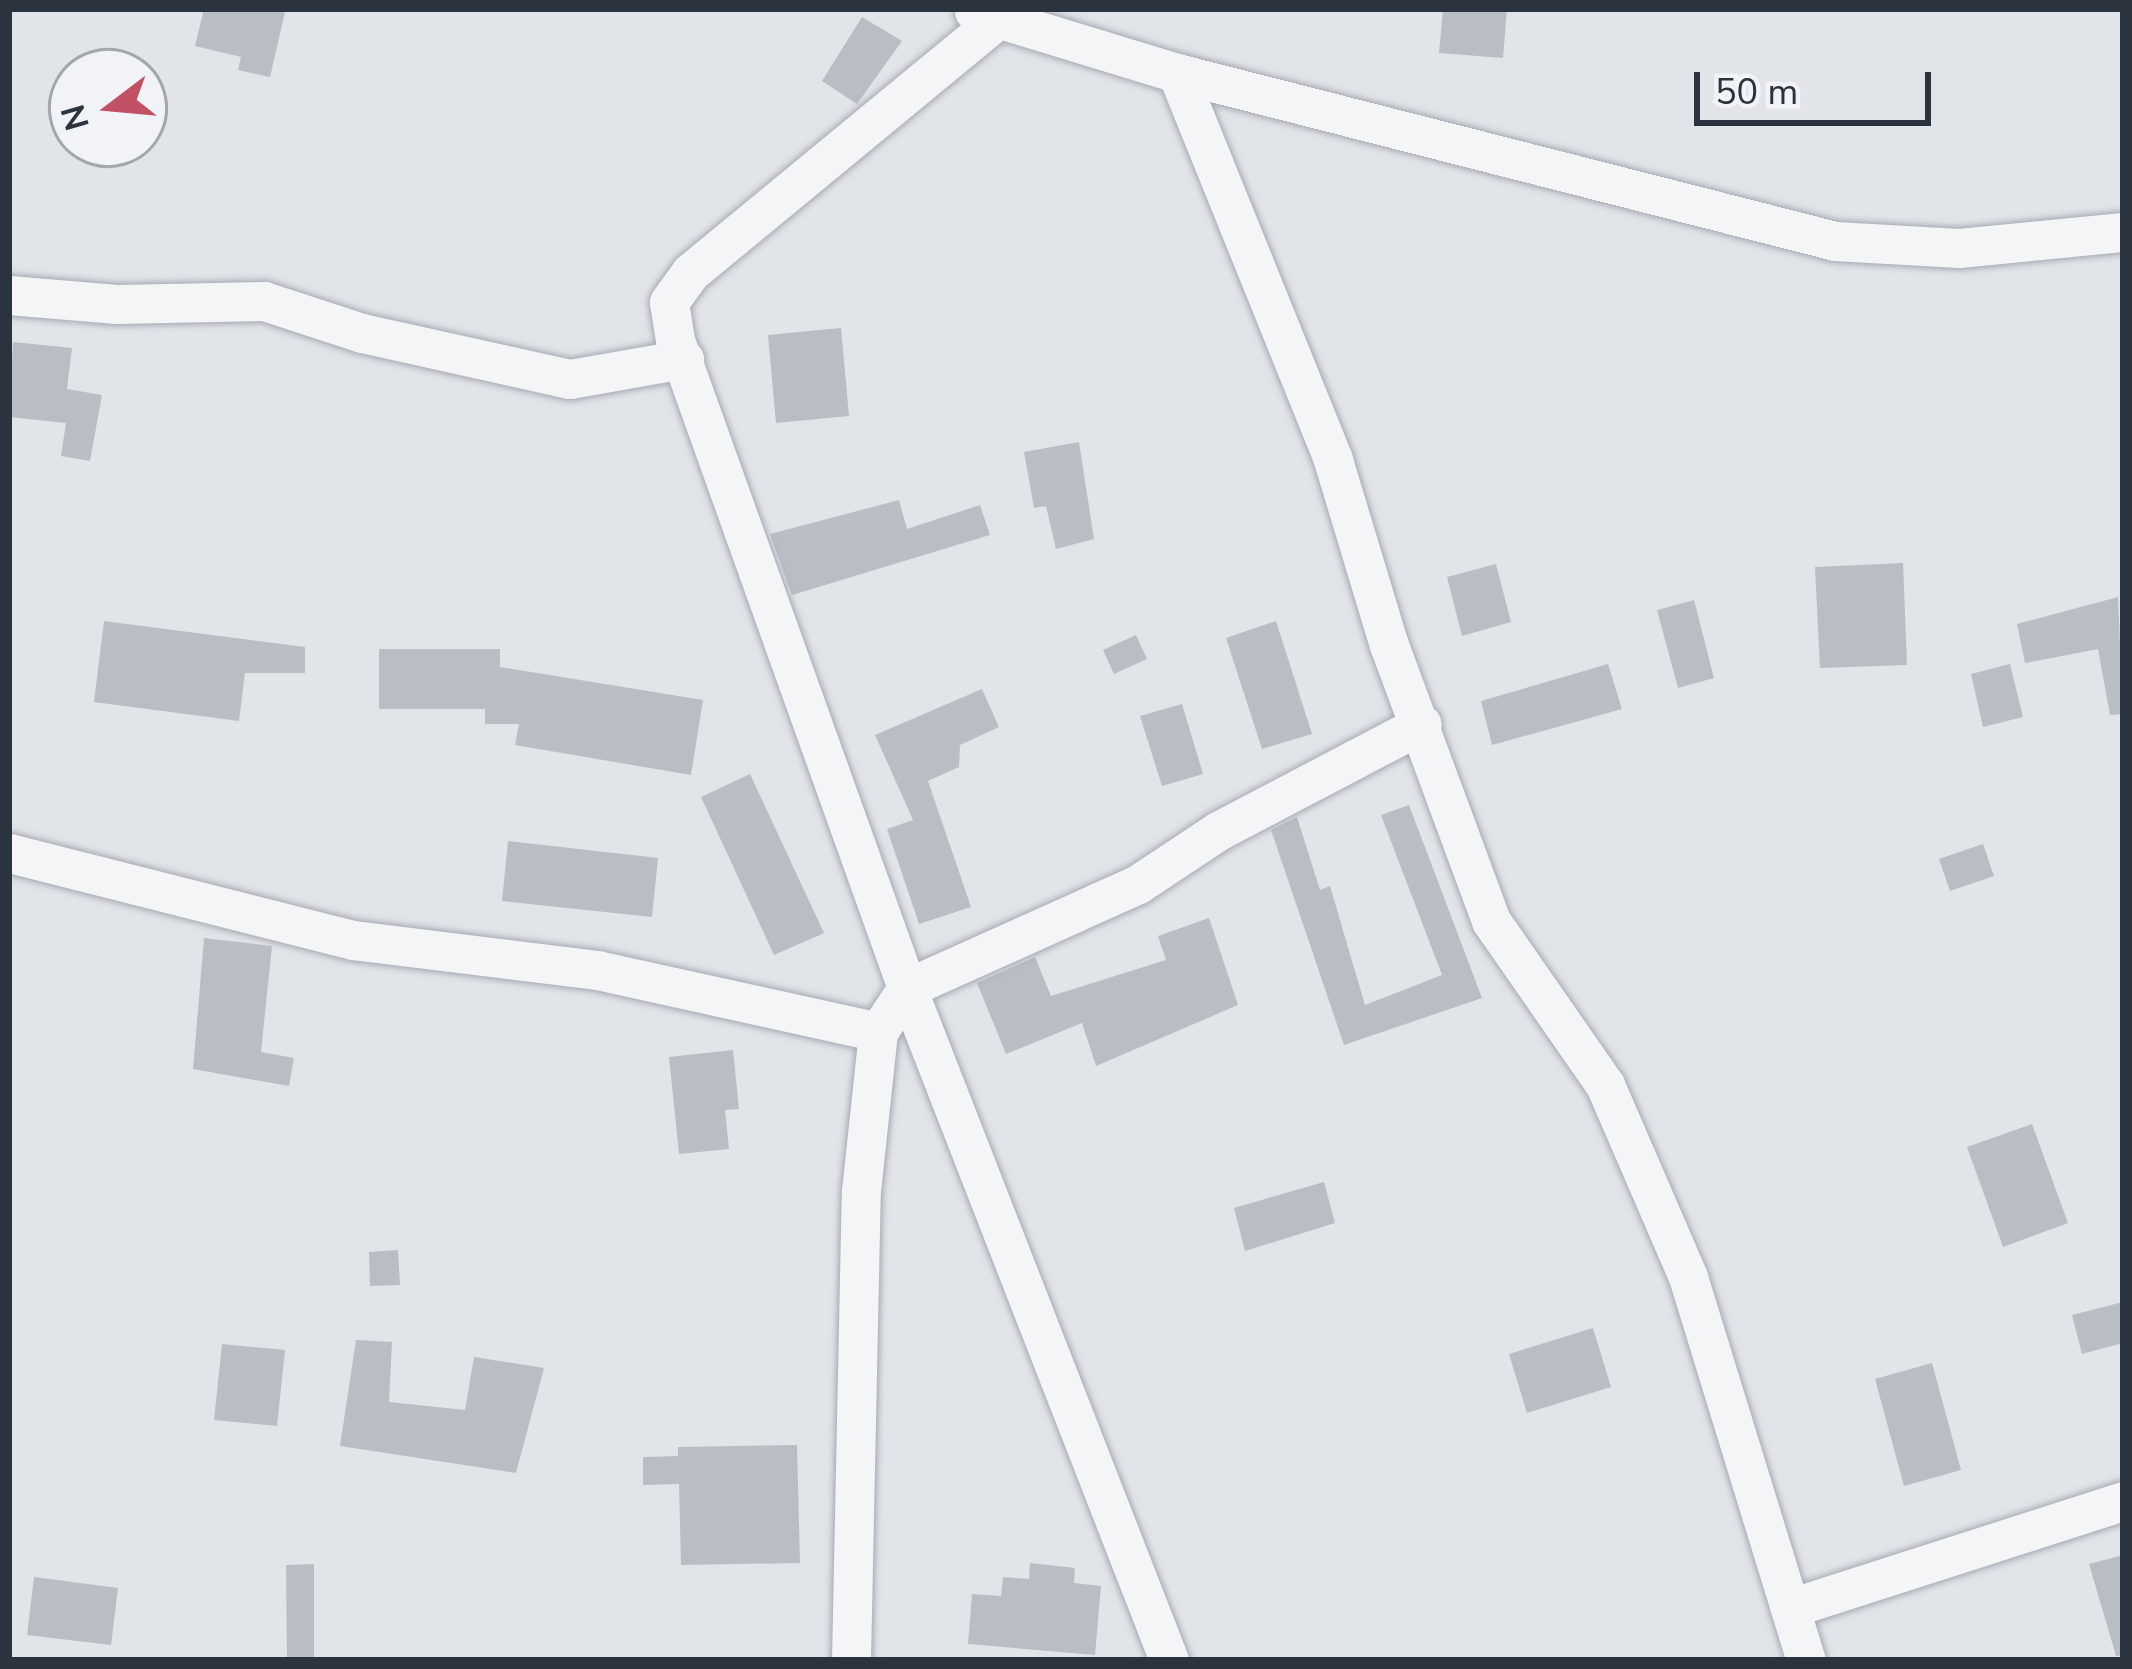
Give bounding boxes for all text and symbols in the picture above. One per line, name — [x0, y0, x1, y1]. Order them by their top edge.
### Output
north arrow — [48, 48, 168, 168]
scale bar — [1700, 48, 1937, 122]
text: 50 m — [1715, 68, 1798, 117]
text: N — [51, 99, 101, 135]

